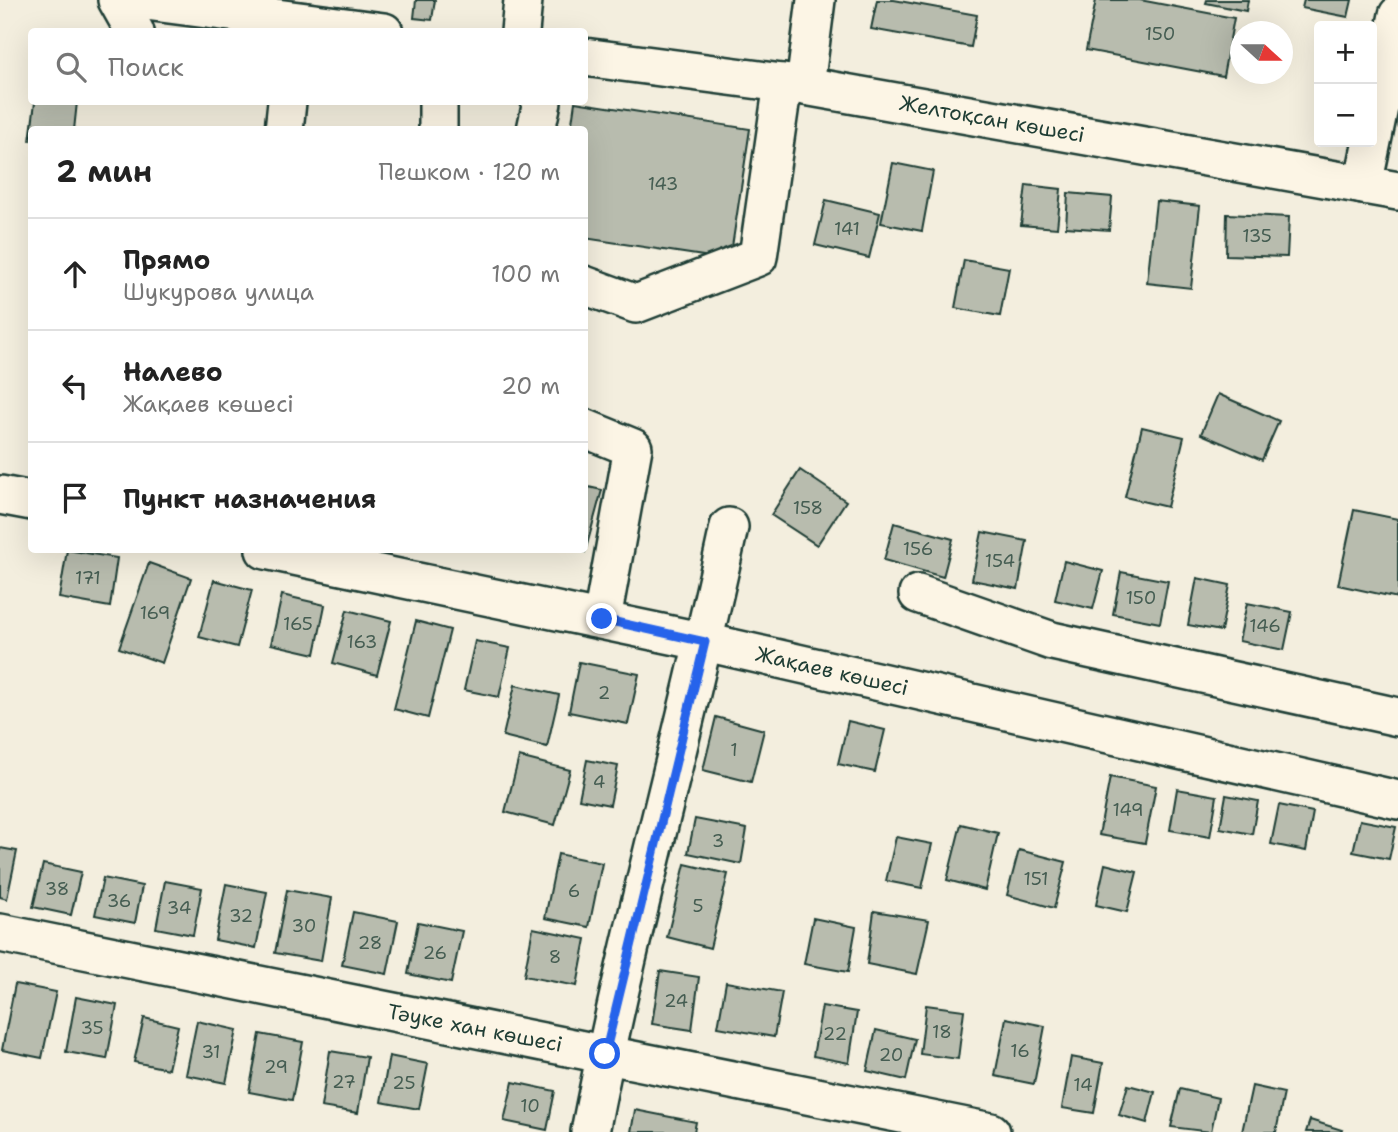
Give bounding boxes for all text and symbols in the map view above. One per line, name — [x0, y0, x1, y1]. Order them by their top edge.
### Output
north arrow — [1230, 21, 1293, 84]
map controls — [1314, 21, 1377, 147]
button: + — [1314, 21, 1377, 84]
house number: 150 — [1145, 22, 1175, 46]
search box — [28, 28, 588, 105]
icon: search — [52, 48, 90, 86]
text: Поиск — [108, 49, 184, 84]
button: − — [1314, 84, 1377, 147]
street label: Желтоқсан көшесі — [897, 89, 1087, 149]
text: 2 мин — [56, 151, 152, 192]
text: Пешком · 120 m — [379, 157, 560, 187]
house number: 143 — [648, 172, 678, 196]
house number: 141 — [834, 217, 860, 241]
house number: 135 — [1242, 224, 1272, 248]
text: Прямо — [123, 242, 211, 277]
icon: ahead — [56, 255, 94, 293]
text: 100 m — [491, 259, 560, 289]
text: Шукурова улица — [123, 277, 314, 307]
text: Налево — [123, 354, 223, 389]
icon: left — [56, 367, 94, 405]
text: 20 m — [501, 371, 560, 401]
text: Жақаев көшесі — [123, 389, 294, 419]
icon: arrive — [56, 479, 94, 517]
text: Пункт назначения — [123, 481, 376, 516]
house number: 158 — [793, 496, 823, 520]
house number: 156 — [903, 537, 933, 561]
house number: 154 — [985, 549, 1015, 573]
house number: 171 — [75, 566, 101, 590]
house number: 150 — [1126, 586, 1156, 610]
house number: 169 — [140, 601, 170, 625]
route end — [586, 603, 617, 634]
house number: 165 — [283, 612, 313, 636]
house number: 146 — [1249, 614, 1281, 638]
house number: 163 — [347, 630, 377, 654]
street label: Жақаев көшесі — [753, 640, 911, 702]
house number: 2 — [598, 681, 610, 705]
house number: 1 — [730, 738, 738, 762]
house number: 4 — [593, 770, 605, 794]
house number: 149 — [1112, 798, 1144, 822]
house number: 3 — [712, 829, 724, 853]
house number: 151 — [1023, 867, 1049, 891]
house number: 38 — [45, 877, 69, 901]
house number: 6 — [568, 879, 580, 903]
house number: 36 — [107, 889, 131, 913]
house number: 5 — [692, 894, 704, 918]
house number: 34 — [167, 896, 191, 920]
house number: 32 — [229, 904, 253, 928]
house number: 30 — [292, 914, 316, 938]
house number: 28 — [358, 931, 382, 955]
house number: 26 — [423, 941, 447, 965]
house number: 8 — [549, 945, 561, 969]
house number: 24 — [664, 989, 688, 1013]
street label: Тәуке хан көшесі — [385, 997, 565, 1059]
house number: 35 — [80, 1016, 104, 1040]
house number: 18 — [932, 1020, 952, 1044]
house number: 22 — [823, 1022, 847, 1046]
route start — [589, 1038, 620, 1069]
house number: 16 — [1010, 1039, 1030, 1063]
house number: 31 — [201, 1040, 221, 1064]
house number: 20 — [879, 1043, 903, 1067]
house number: 29 — [264, 1055, 288, 1079]
house number: 27 — [332, 1070, 356, 1094]
house number: 25 — [392, 1071, 416, 1095]
house number: 14 — [1073, 1073, 1093, 1097]
house number: 10 — [520, 1094, 540, 1118]

